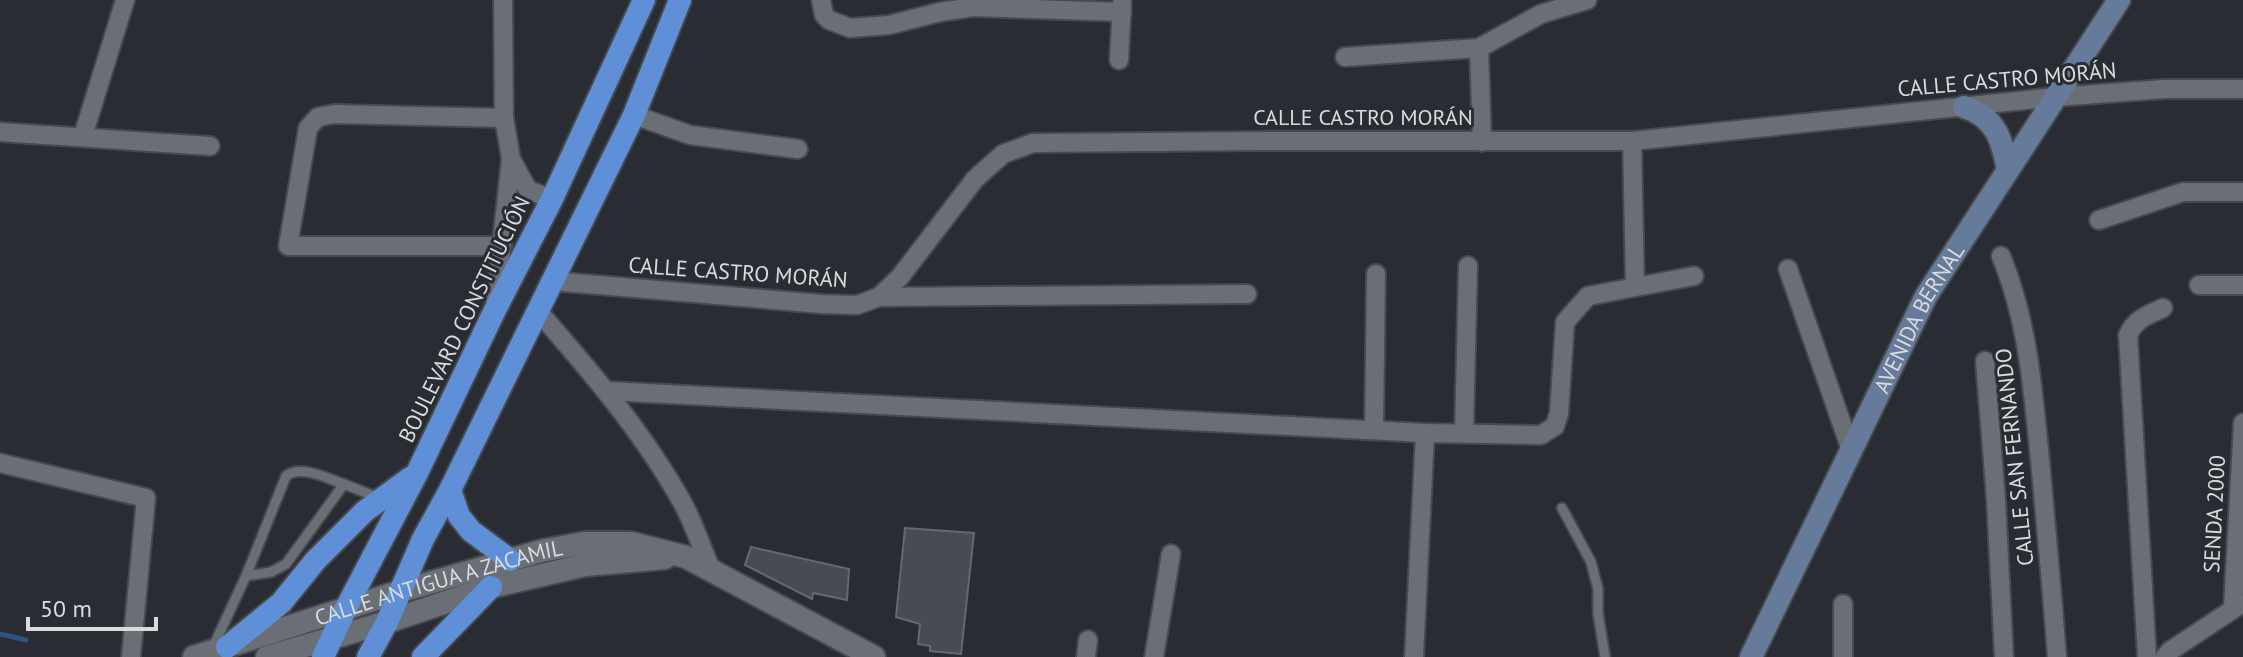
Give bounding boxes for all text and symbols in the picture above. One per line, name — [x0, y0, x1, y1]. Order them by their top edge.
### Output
street label: CALLE CASTRO MORÁN — [1896, 55, 2118, 103]
street label: CALLE CASTRO MORÁN — [1253, 103, 1473, 131]
street label: BOULEVARD CONSTITUCIÓN — [392, 191, 536, 447]
street label: AVENIDA BERNAL — [1867, 238, 1970, 398]
street label: CALLE CASTRO MORÁN — [627, 250, 849, 294]
street label: CALLE SAN FERNANDO — [1989, 347, 2039, 567]
street label: SENDA 2000 — [2197, 454, 2231, 574]
street label: CALLE ANTIGUA A ZACAMIL — [311, 533, 565, 632]
scale bar — [28, 581, 156, 631]
text: 50 m — [40, 593, 92, 624]

